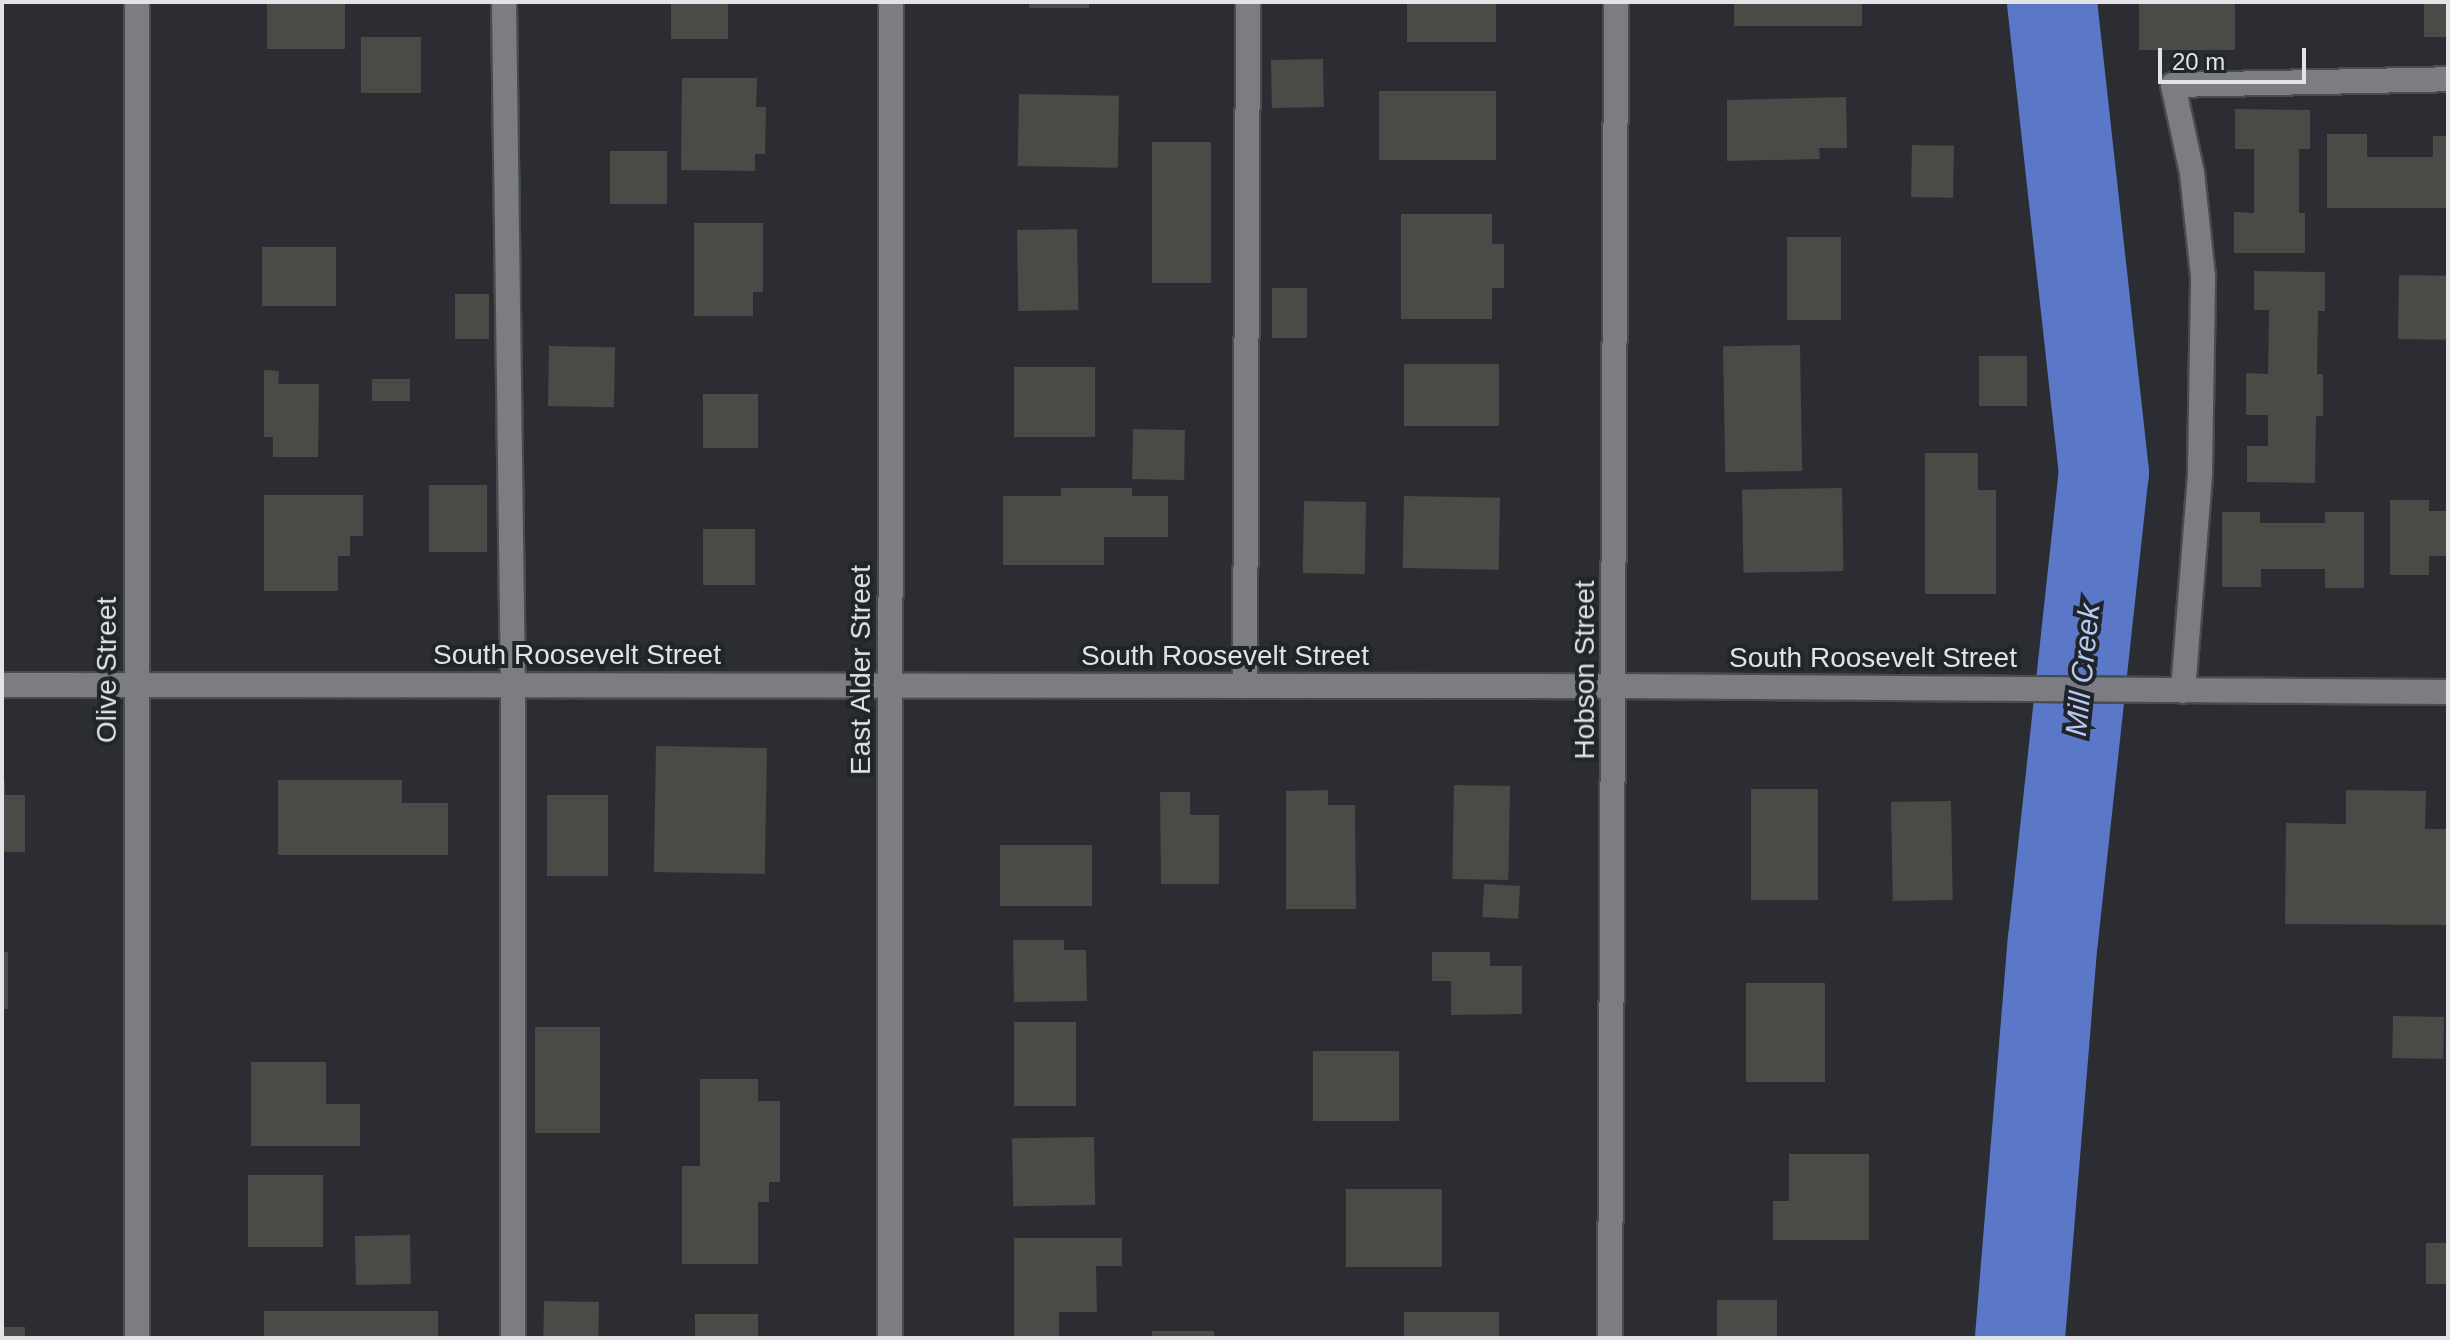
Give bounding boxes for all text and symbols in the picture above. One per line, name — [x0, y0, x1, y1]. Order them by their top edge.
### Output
scale bar — [2162, 32, 2310, 82]
text: 20 m — [2172, 48, 2225, 75]
street label: East Alder Street — [844, 564, 878, 776]
street label: Hobson Street — [1568, 581, 1602, 759]
street label: Olive Street — [90, 597, 124, 743]
water label: Mill Creek — [2058, 602, 2108, 738]
street label: South Roosevelt Street — [433, 638, 721, 672]
street label: South Roosevelt Street — [1081, 639, 1369, 673]
street label: South Roosevelt Street — [1729, 641, 2017, 675]

